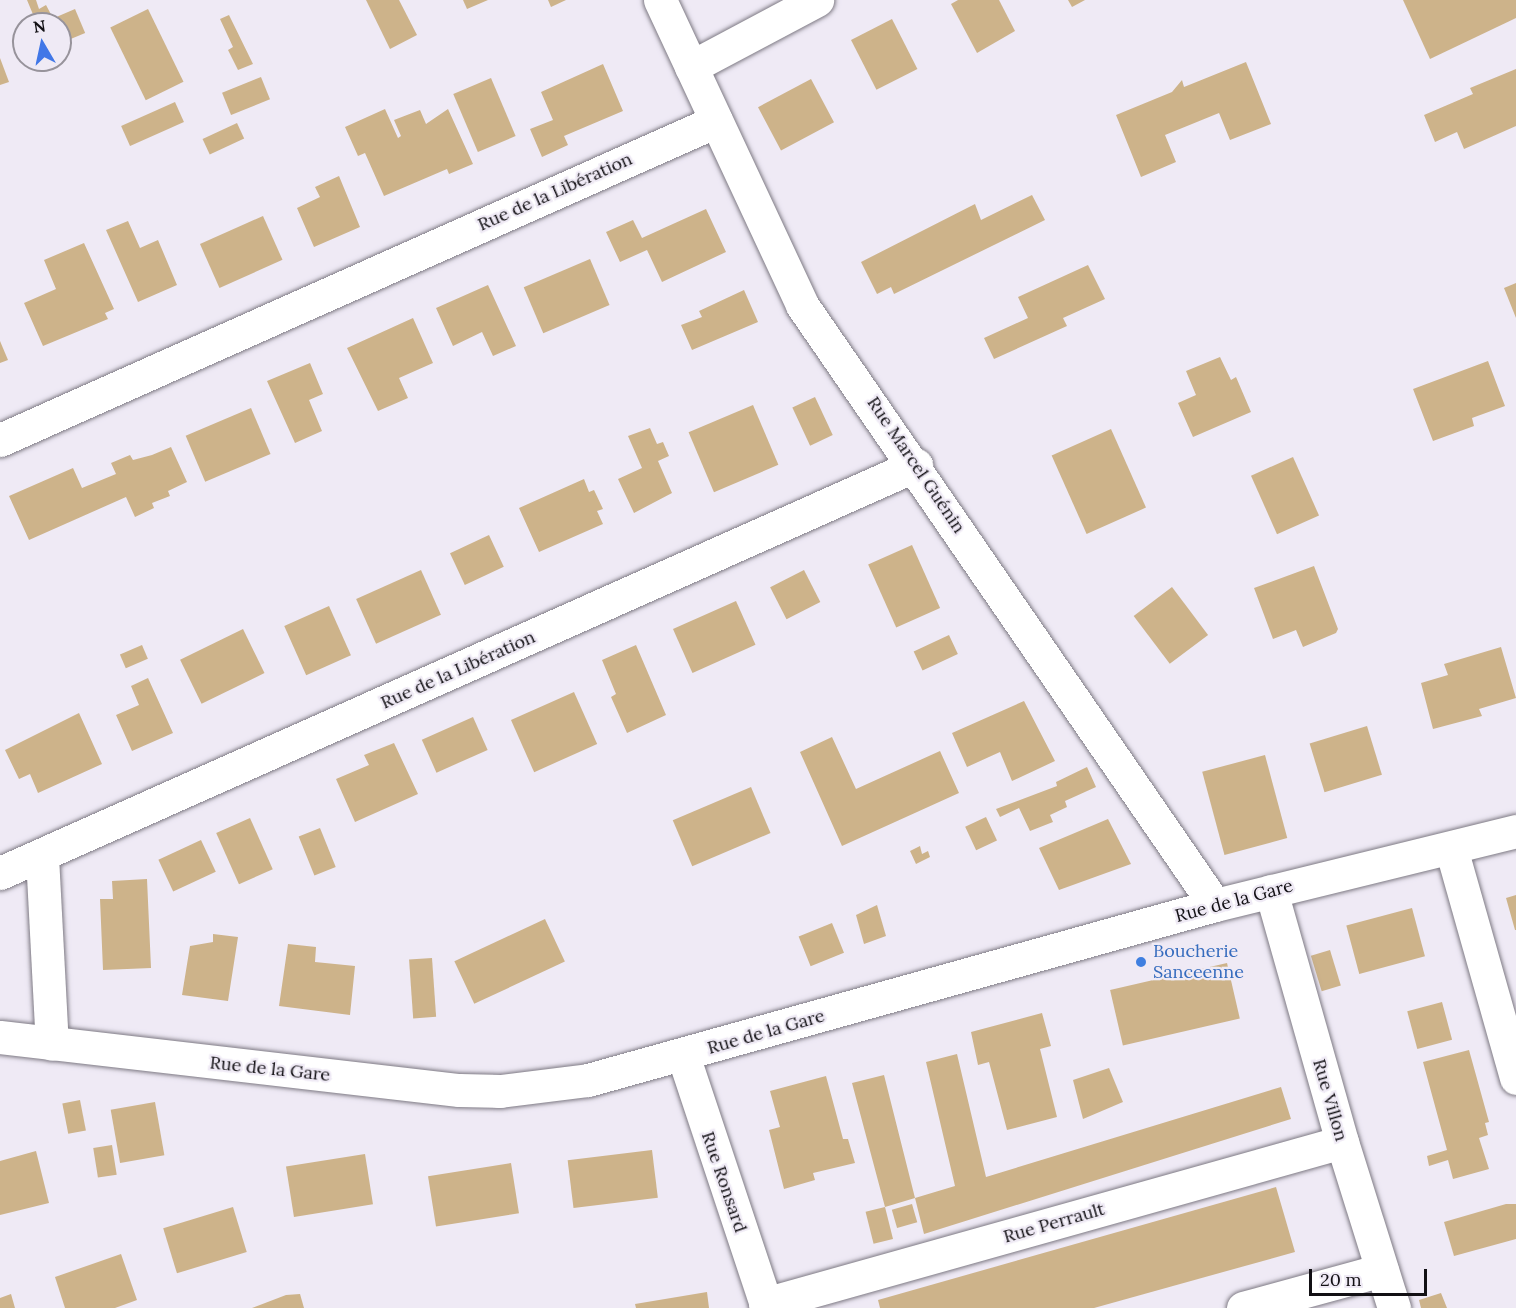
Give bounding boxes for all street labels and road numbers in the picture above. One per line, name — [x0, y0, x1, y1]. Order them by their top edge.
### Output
street label: Rue de la Libération — [474, 148, 636, 236]
street label: Rue Marcel Guénin — [862, 393, 970, 537]
street label: Rue de la Libération — [377, 626, 539, 714]
street label: Rue de la Gare — [1173, 875, 1295, 927]
street label: Rue de la Gare — [705, 1005, 827, 1059]
street label: Rue de la Gare — [209, 1052, 331, 1086]
street label: Rue Villon — [1308, 1056, 1352, 1144]
street label: Rue Ronsard — [697, 1129, 751, 1235]
street label: Rue Perrault — [1001, 1198, 1107, 1248]

